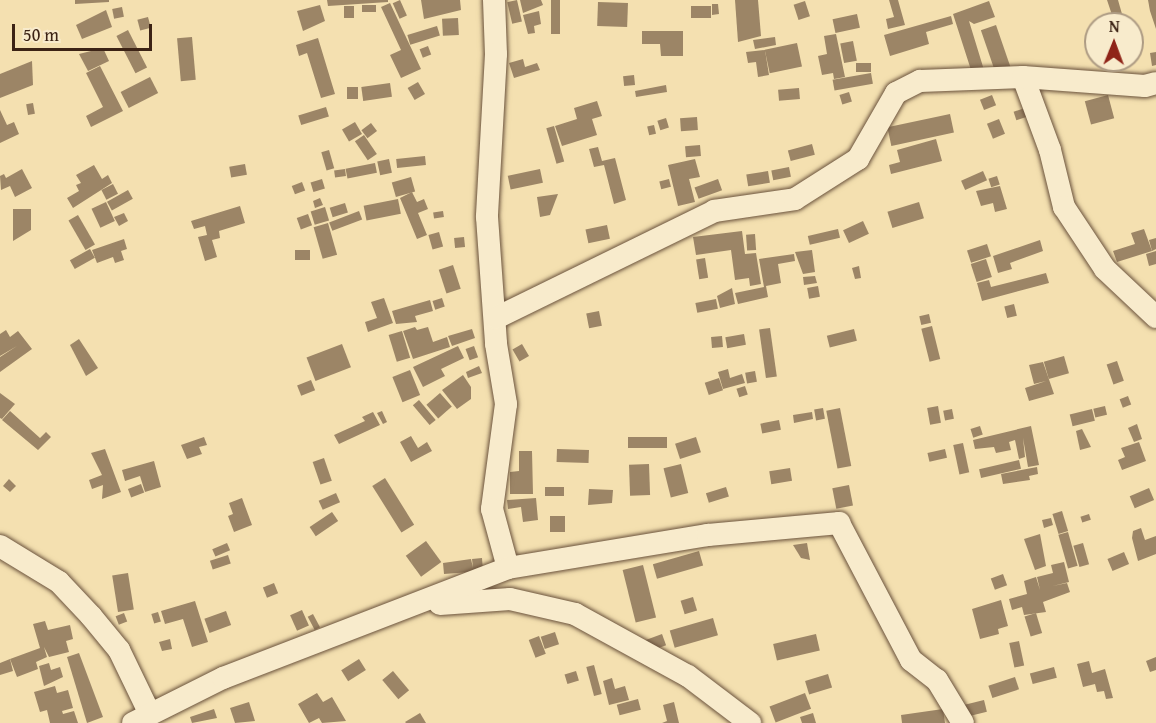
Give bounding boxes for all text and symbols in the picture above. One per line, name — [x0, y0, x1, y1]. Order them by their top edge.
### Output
scale bar — [15, 12, 154, 50]
north arrow — [1084, 12, 1144, 72]
text: N — [1109, 14, 1120, 38]
text: 50 m — [23, 21, 59, 48]

